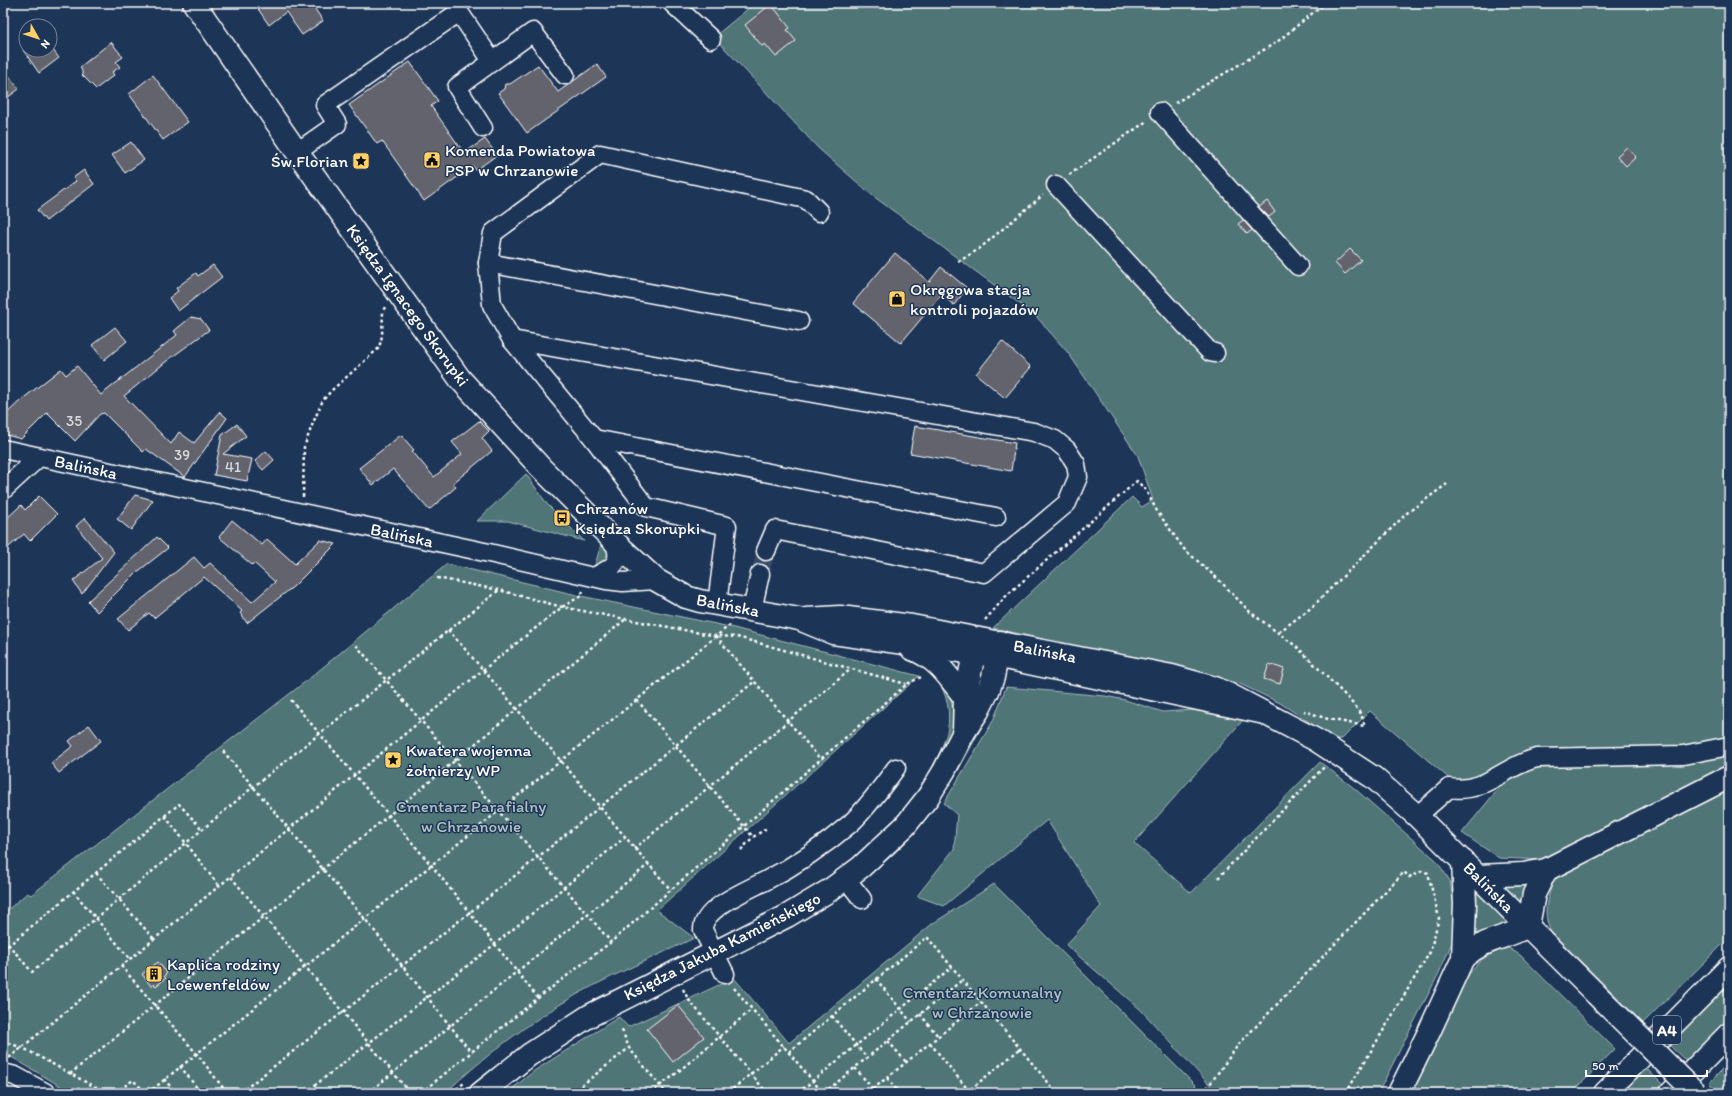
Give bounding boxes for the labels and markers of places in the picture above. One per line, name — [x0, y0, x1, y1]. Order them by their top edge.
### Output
place label: Komenda Powiatowa PSP w Chrzanowie — [445, 140, 595, 180]
public building icon: Komenda Powiatowa PSP w Chrzanowie — [422, 150, 442, 170]
place label: Św.Florian — [271, 151, 348, 171]
place icon: Św.Florian — [351, 151, 371, 171]
place label: Okręgowa stacja kontroli pojazdów — [910, 279, 1039, 319]
shop icon: Okręgowa stacja kontroli pojazdów — [887, 289, 907, 309]
place label: Chrzanów Księdza Skorupki — [575, 498, 700, 538]
bus stop icon: Chrzanów Księdza Skorupki — [552, 508, 572, 528]
place label: Kwatera wojenna żołnierzy WP — [406, 740, 532, 780]
place icon: Kwatera wojenna żołnierzy WP — [383, 750, 403, 770]
place label: Kaplica rodziny Loewenfeldów — [167, 954, 280, 994]
building icon: Kaplica rodziny Loewenfeldów — [144, 964, 164, 984]

